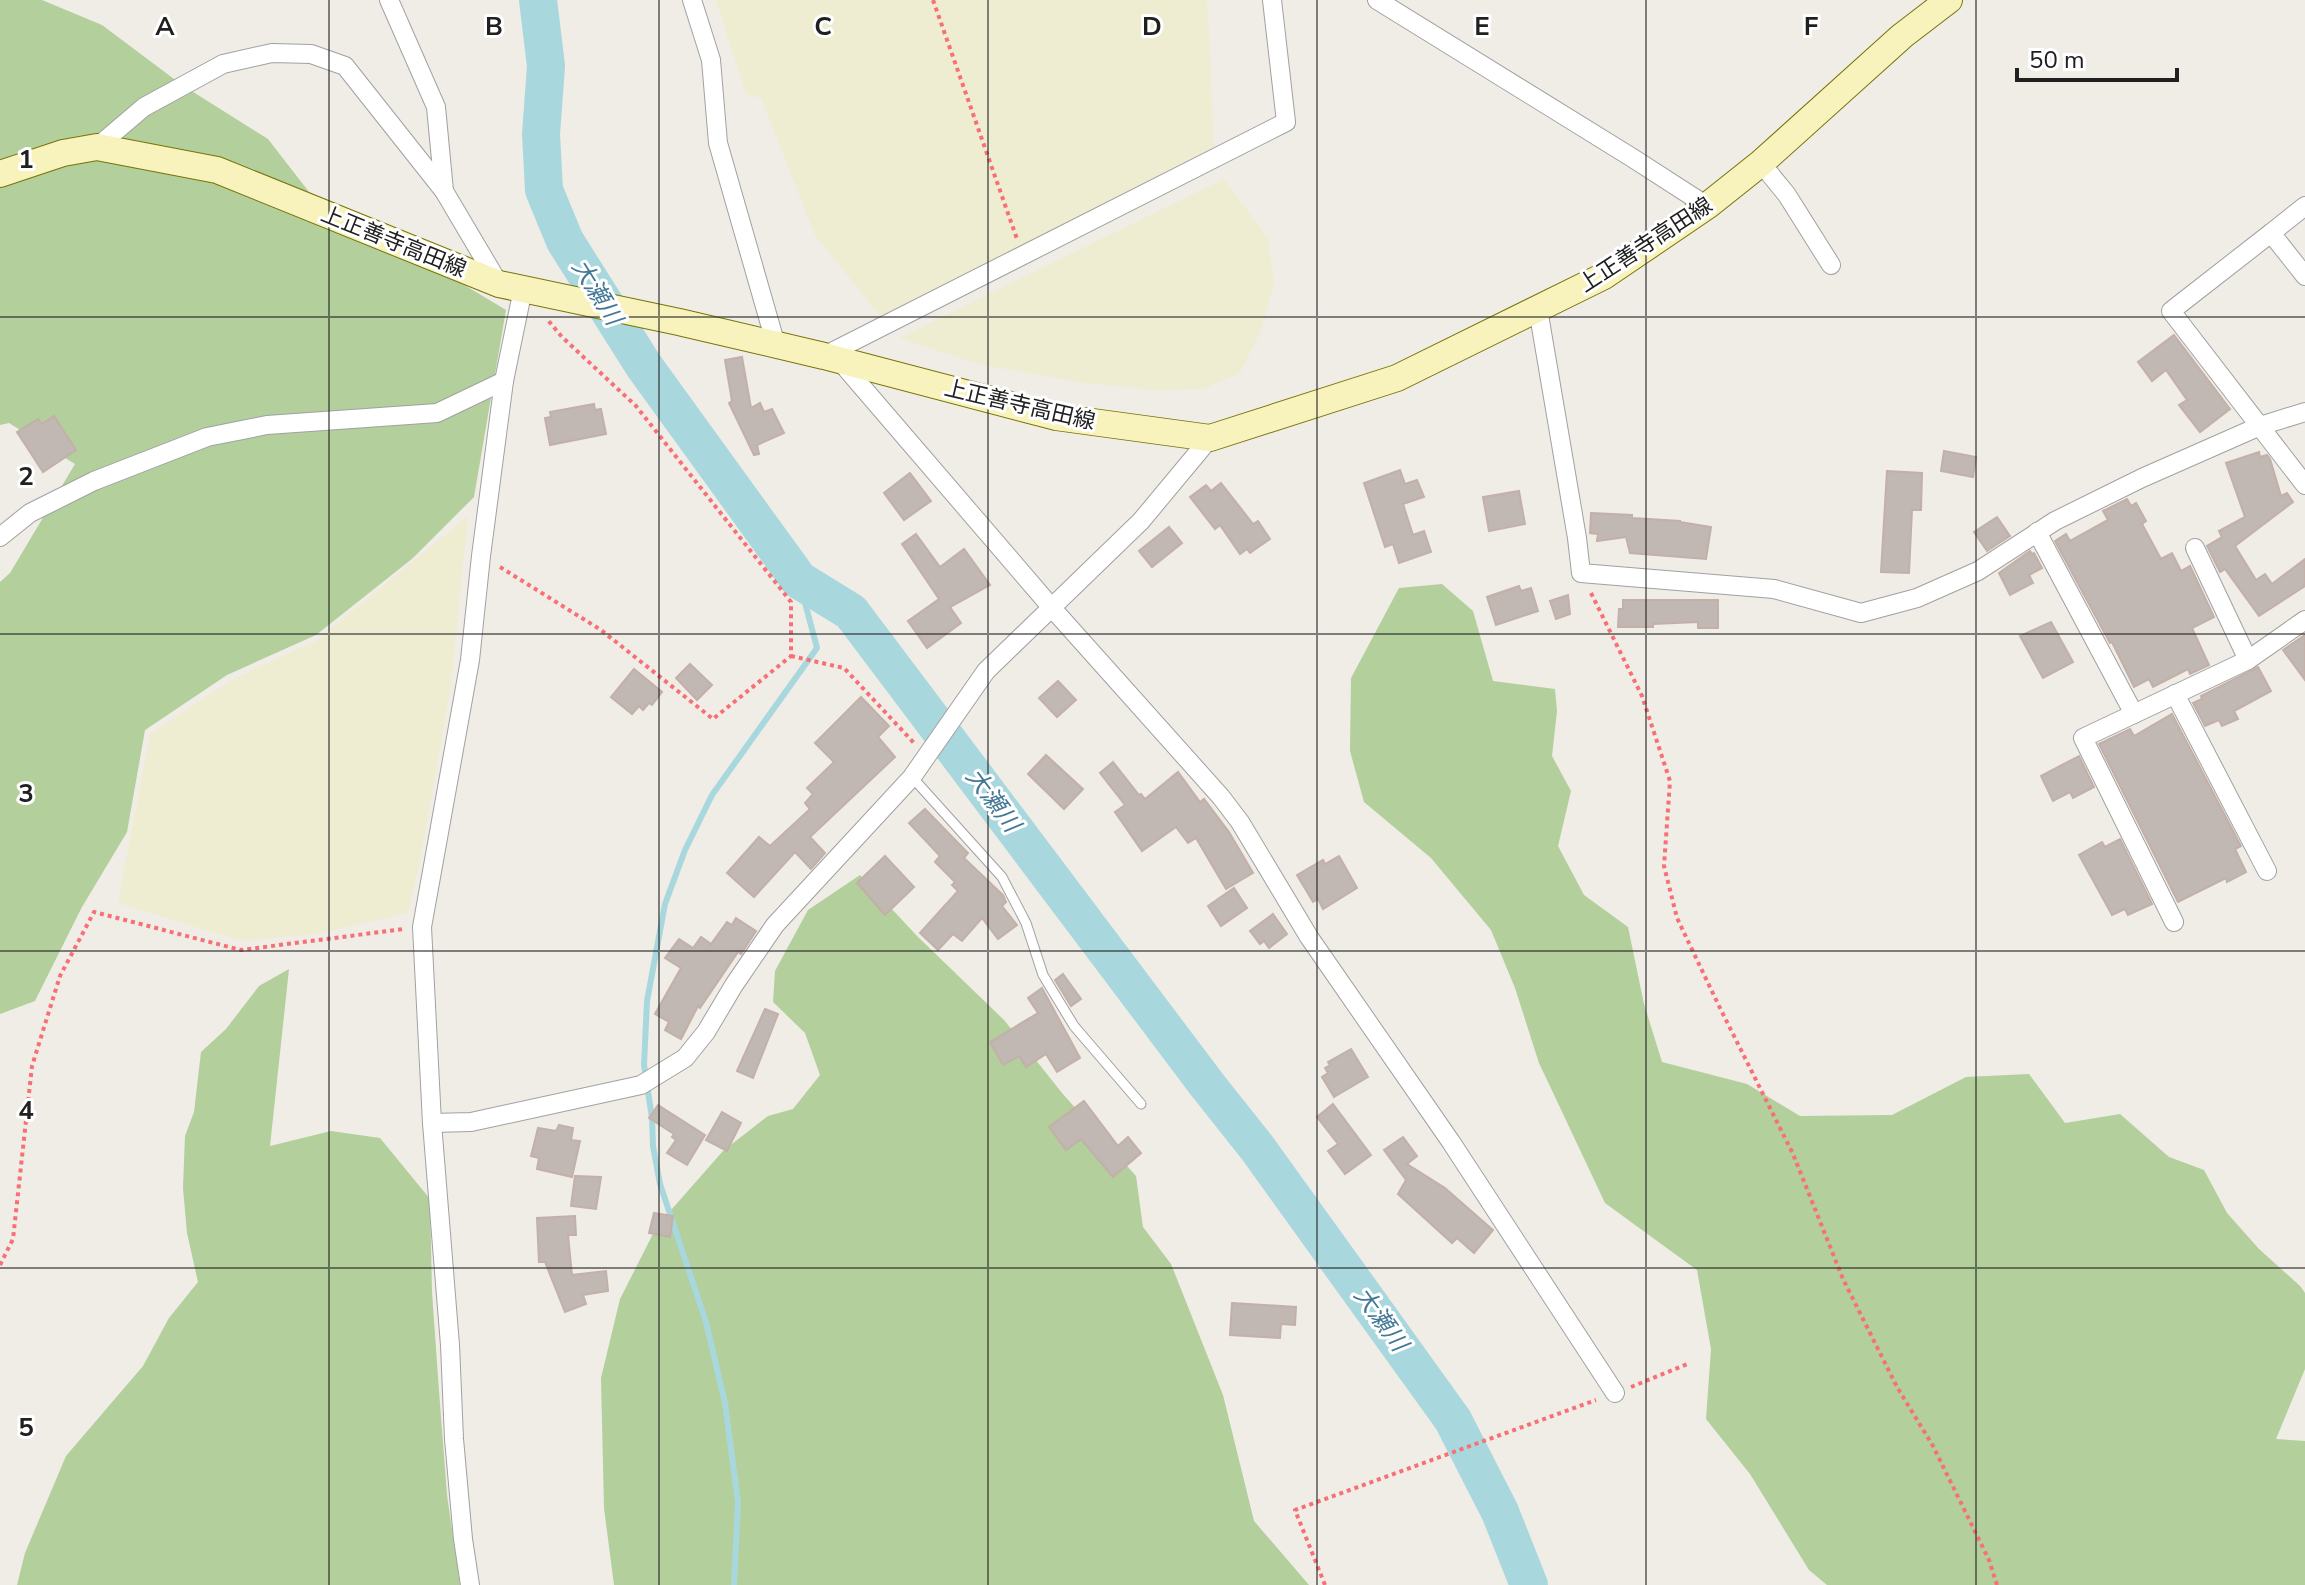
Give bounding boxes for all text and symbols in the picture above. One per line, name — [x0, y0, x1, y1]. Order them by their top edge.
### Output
text: A — [155, 9, 175, 44]
text: B — [485, 9, 503, 44]
text: C — [814, 9, 832, 44]
text: D — [1142, 9, 1162, 44]
text: E — [1474, 9, 1490, 44]
text: F — [1804, 9, 1818, 44]
scale bar — [2017, 32, 2177, 82]
text: 50 m — [2029, 44, 2085, 76]
text: 1 — [18, 142, 34, 177]
street label: 上正善寺高田線 — [1573, 190, 1718, 299]
street label: 上正善寺高田線 — [317, 199, 471, 285]
water label: 大瀬川 — [564, 253, 631, 334]
street label: 上正善寺高田線 — [941, 373, 1098, 437]
text: 2 — [18, 459, 34, 494]
water label: 大瀬川 — [959, 762, 1029, 841]
text: 3 — [18, 776, 34, 811]
text: 4 — [18, 1093, 34, 1128]
water label: 大瀬川 — [1347, 1280, 1417, 1360]
text: 5 — [18, 1410, 34, 1445]

